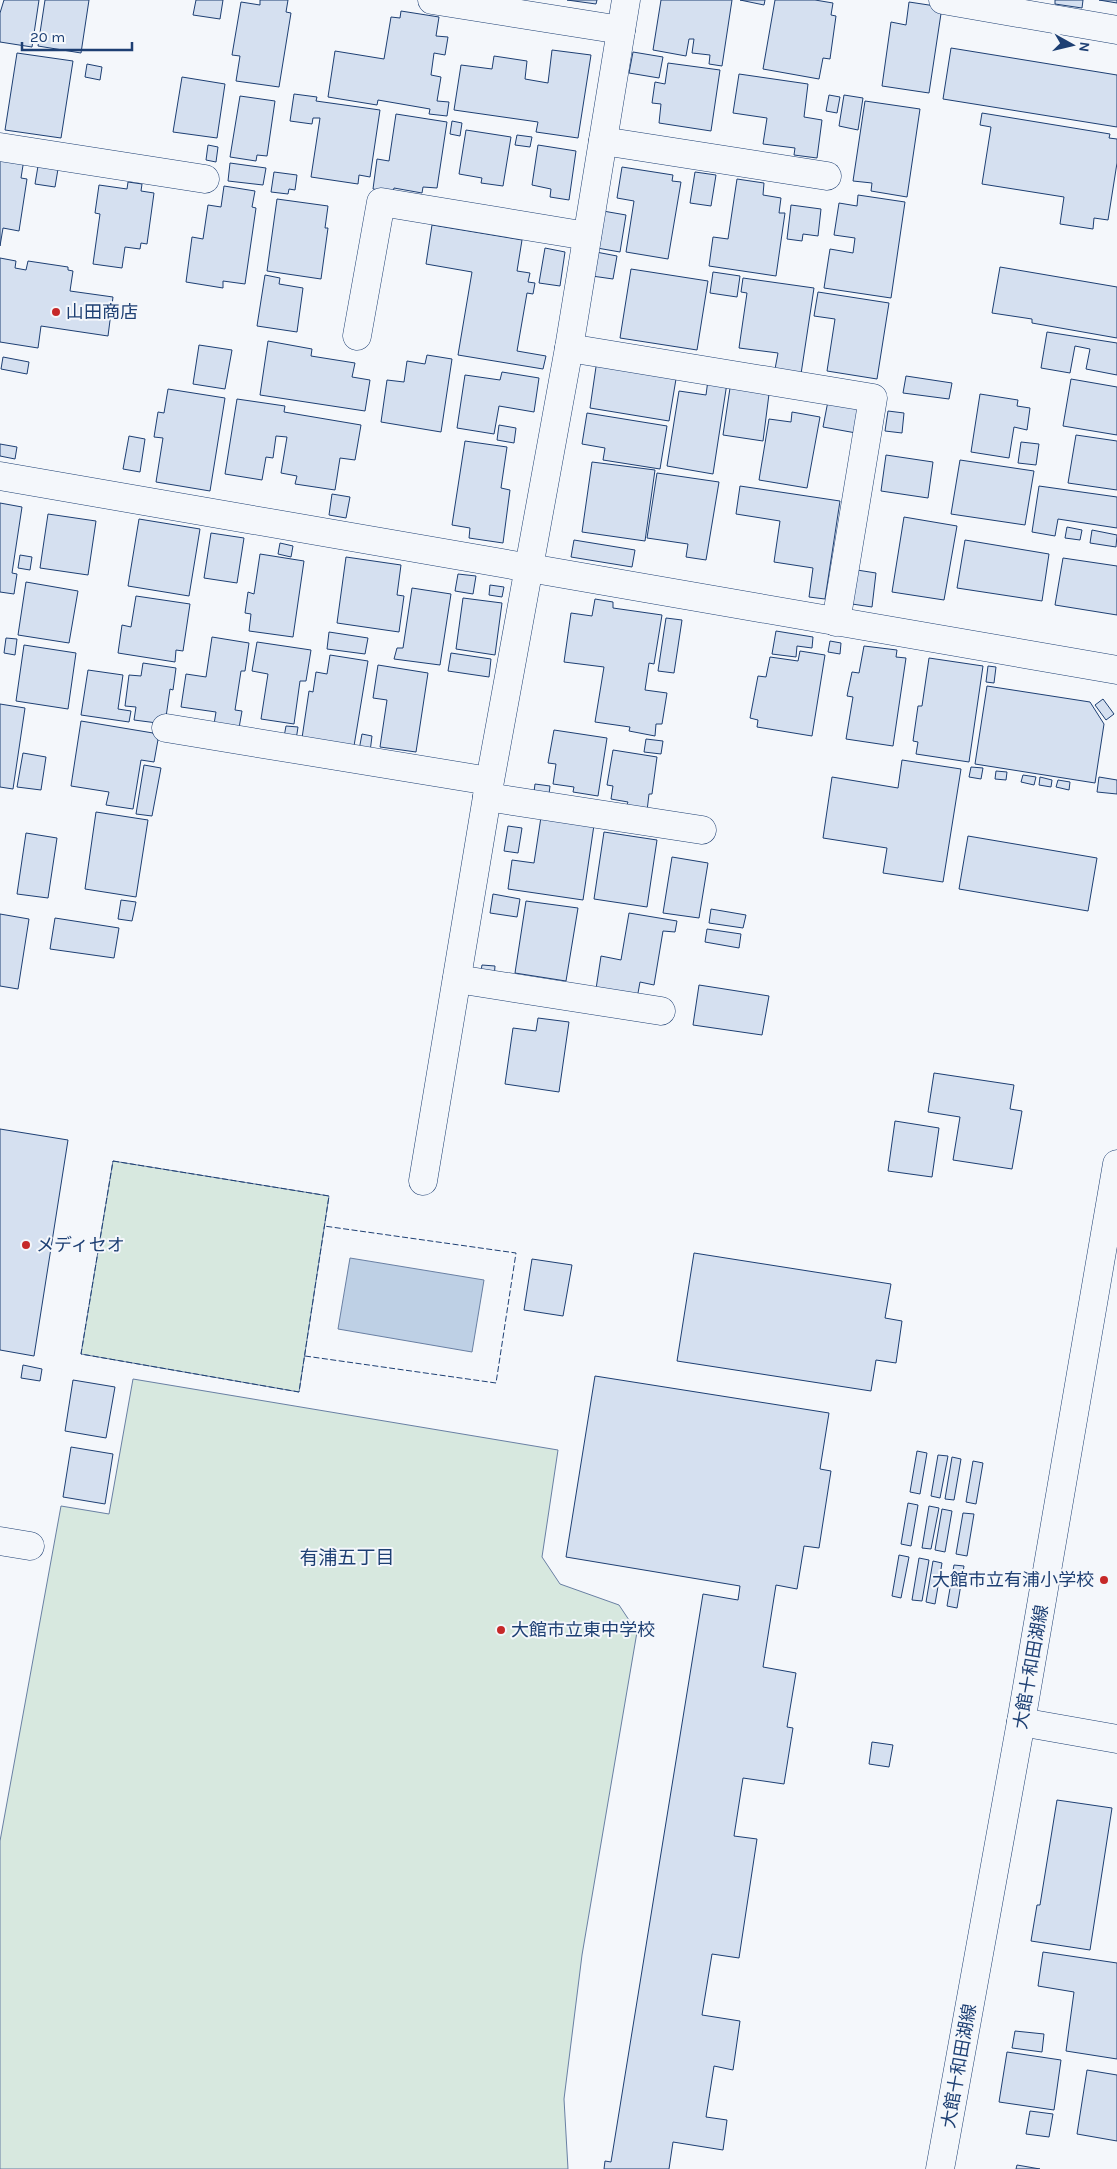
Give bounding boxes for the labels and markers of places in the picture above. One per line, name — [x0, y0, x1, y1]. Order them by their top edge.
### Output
place label: 山田商店 — [66, 301, 138, 323]
marker: 山田商店 — [50, 306, 62, 318]
place label: メディセオ — [36, 1234, 125, 1256]
marker: メディセオ — [20, 1239, 32, 1251]
place label: 大館市立有浦小学校 — [932, 1569, 1094, 1591]
marker: 大館市立有浦小学校 — [1098, 1574, 1110, 1586]
place label: 大館市立東中学校 — [511, 1619, 655, 1641]
marker: 大館市立東中学校 — [495, 1624, 507, 1636]

